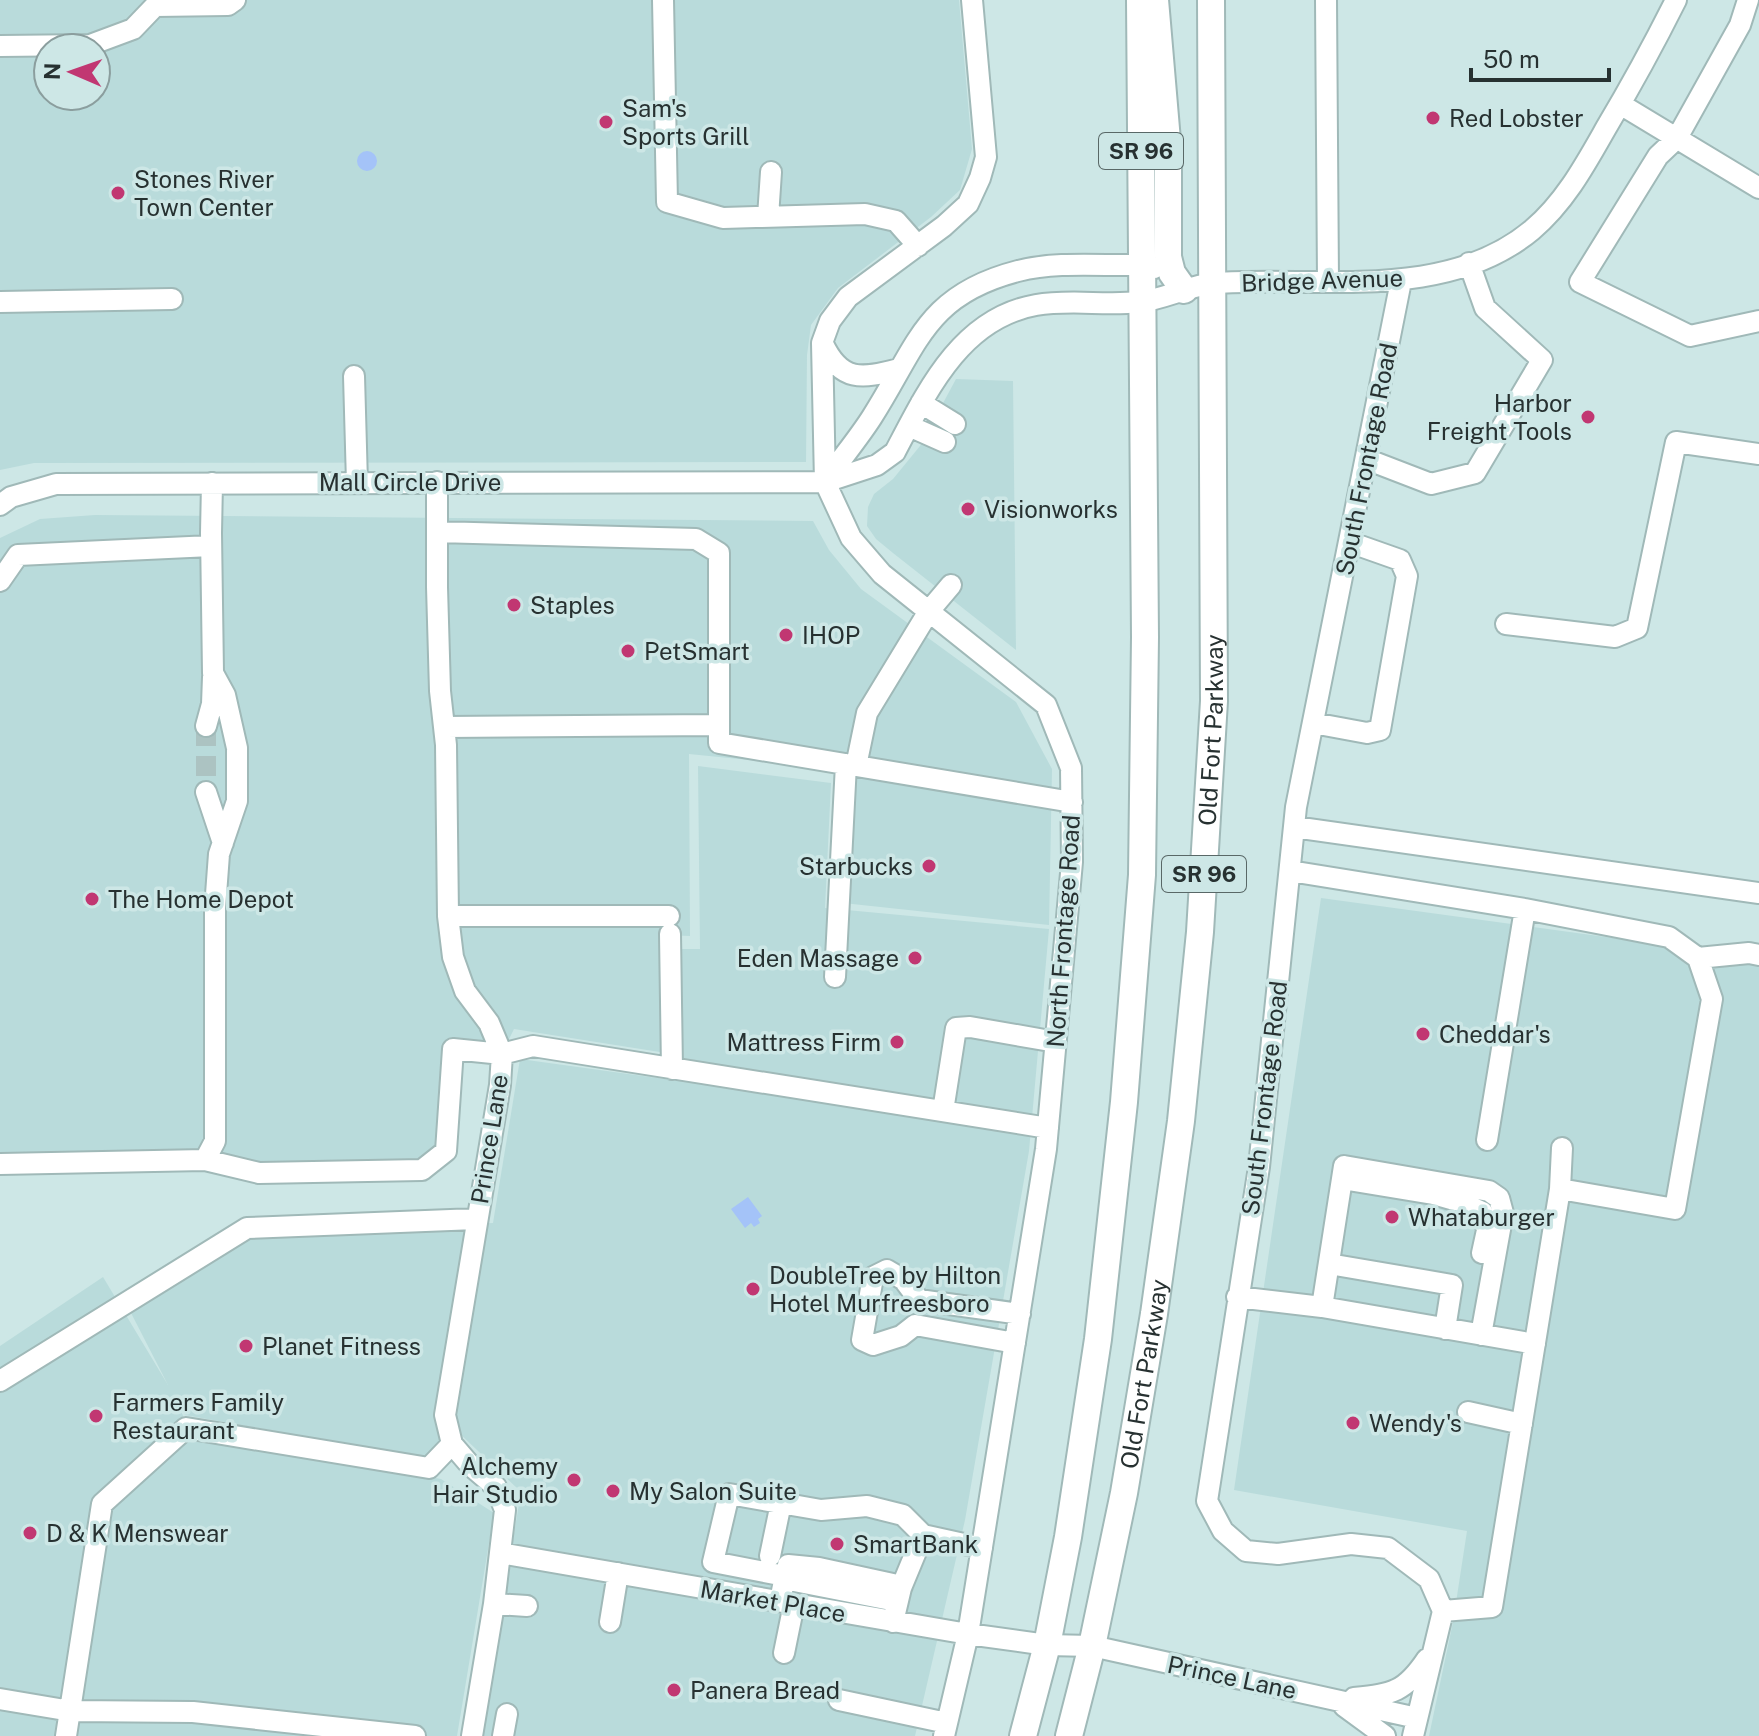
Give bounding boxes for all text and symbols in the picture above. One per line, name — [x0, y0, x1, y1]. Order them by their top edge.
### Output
north arrow — [32, 32, 112, 112]
scale bar — [1471, 32, 1609, 82]
text: 50 m — [1483, 45, 1540, 73]
text: N — [39, 62, 65, 80]
place label: Sam's Sports Grill — [622, 94, 749, 150]
place label: Red Lobster — [1449, 104, 1584, 132]
marker: Red Lobster — [1424, 109, 1442, 127]
marker: Sam's Sports Grill — [597, 113, 615, 131]
road number: SR 96 — [1099, 133, 1183, 169]
place label: Stones River Town Center — [134, 165, 274, 221]
marker: Stones River Town Center — [109, 184, 127, 202]
street label: Bridge Avenue — [1241, 263, 1403, 297]
street label: South Frontage Road — [1330, 340, 1402, 578]
place label: Harbor Freight Tools — [1427, 389, 1572, 445]
marker: Harbor Freight Tools — [1579, 408, 1597, 426]
street label: Mall Circle Drive — [319, 468, 501, 496]
place label: Visionworks — [984, 495, 1118, 523]
marker: Visionworks — [959, 500, 977, 518]
place label: Staples — [530, 591, 615, 619]
marker: Staples — [505, 596, 523, 614]
place label: IHOP — [802, 621, 860, 649]
marker: IHOP — [777, 626, 795, 644]
street label: Old Fort Parkway — [1192, 634, 1228, 826]
place label: PetSmart — [644, 637, 750, 665]
marker: PetSmart — [619, 642, 637, 660]
street label: North Frontage Road — [1041, 814, 1085, 1048]
place label: Starbucks — [799, 852, 913, 880]
road number: SR 96 — [1162, 856, 1246, 892]
marker: Starbucks — [920, 857, 938, 875]
place label: The Home Depot — [108, 885, 294, 913]
marker: The Home Depot — [83, 890, 101, 908]
place label: Eden Massage — [737, 944, 899, 972]
marker: Eden Massage — [906, 949, 924, 967]
street label: South Frontage Road — [1236, 979, 1292, 1217]
place label: Cheddar's — [1439, 1020, 1551, 1048]
marker: Cheddar's — [1414, 1025, 1432, 1043]
place label: Mattress Firm — [726, 1028, 881, 1056]
marker: Mattress Firm — [888, 1033, 906, 1051]
street label: Prince Lane — [465, 1072, 513, 1206]
place label: Whataburger — [1408, 1203, 1555, 1231]
marker: Whataburger — [1383, 1208, 1401, 1226]
place label: DoubleTree by Hilton Hotel Murfreesboro — [769, 1261, 1001, 1317]
street label: Old Fort Parkway — [1114, 1277, 1173, 1471]
marker: DoubleTree by Hilton Hotel Murfreesboro — [744, 1280, 762, 1298]
place label: Planet Fitness — [262, 1332, 421, 1360]
marker: Planet Fitness — [237, 1337, 255, 1355]
place label: Farmers Family Restaurant — [112, 1388, 284, 1444]
marker: Farmers Family Restaurant — [87, 1407, 105, 1425]
place label: Wendy's — [1369, 1409, 1462, 1437]
marker: Wendy's — [1344, 1414, 1362, 1432]
place label: Alchemy Hair Studio — [432, 1452, 558, 1508]
marker: Alchemy Hair Studio — [565, 1471, 583, 1489]
place label: My Salon Suite — [629, 1477, 797, 1505]
marker: My Salon Suite — [604, 1482, 622, 1500]
place label: D & K Menswear — [46, 1519, 229, 1547]
marker: D & K Menswear — [21, 1524, 39, 1542]
place label: SmartBank — [853, 1530, 978, 1558]
marker: SmartBank — [828, 1535, 846, 1553]
street label: Market Place — [698, 1574, 848, 1628]
street label: Prince Lane — [1165, 1650, 1299, 1704]
place label: Panera Bread — [690, 1676, 840, 1704]
marker: Panera Bread — [665, 1681, 683, 1699]

